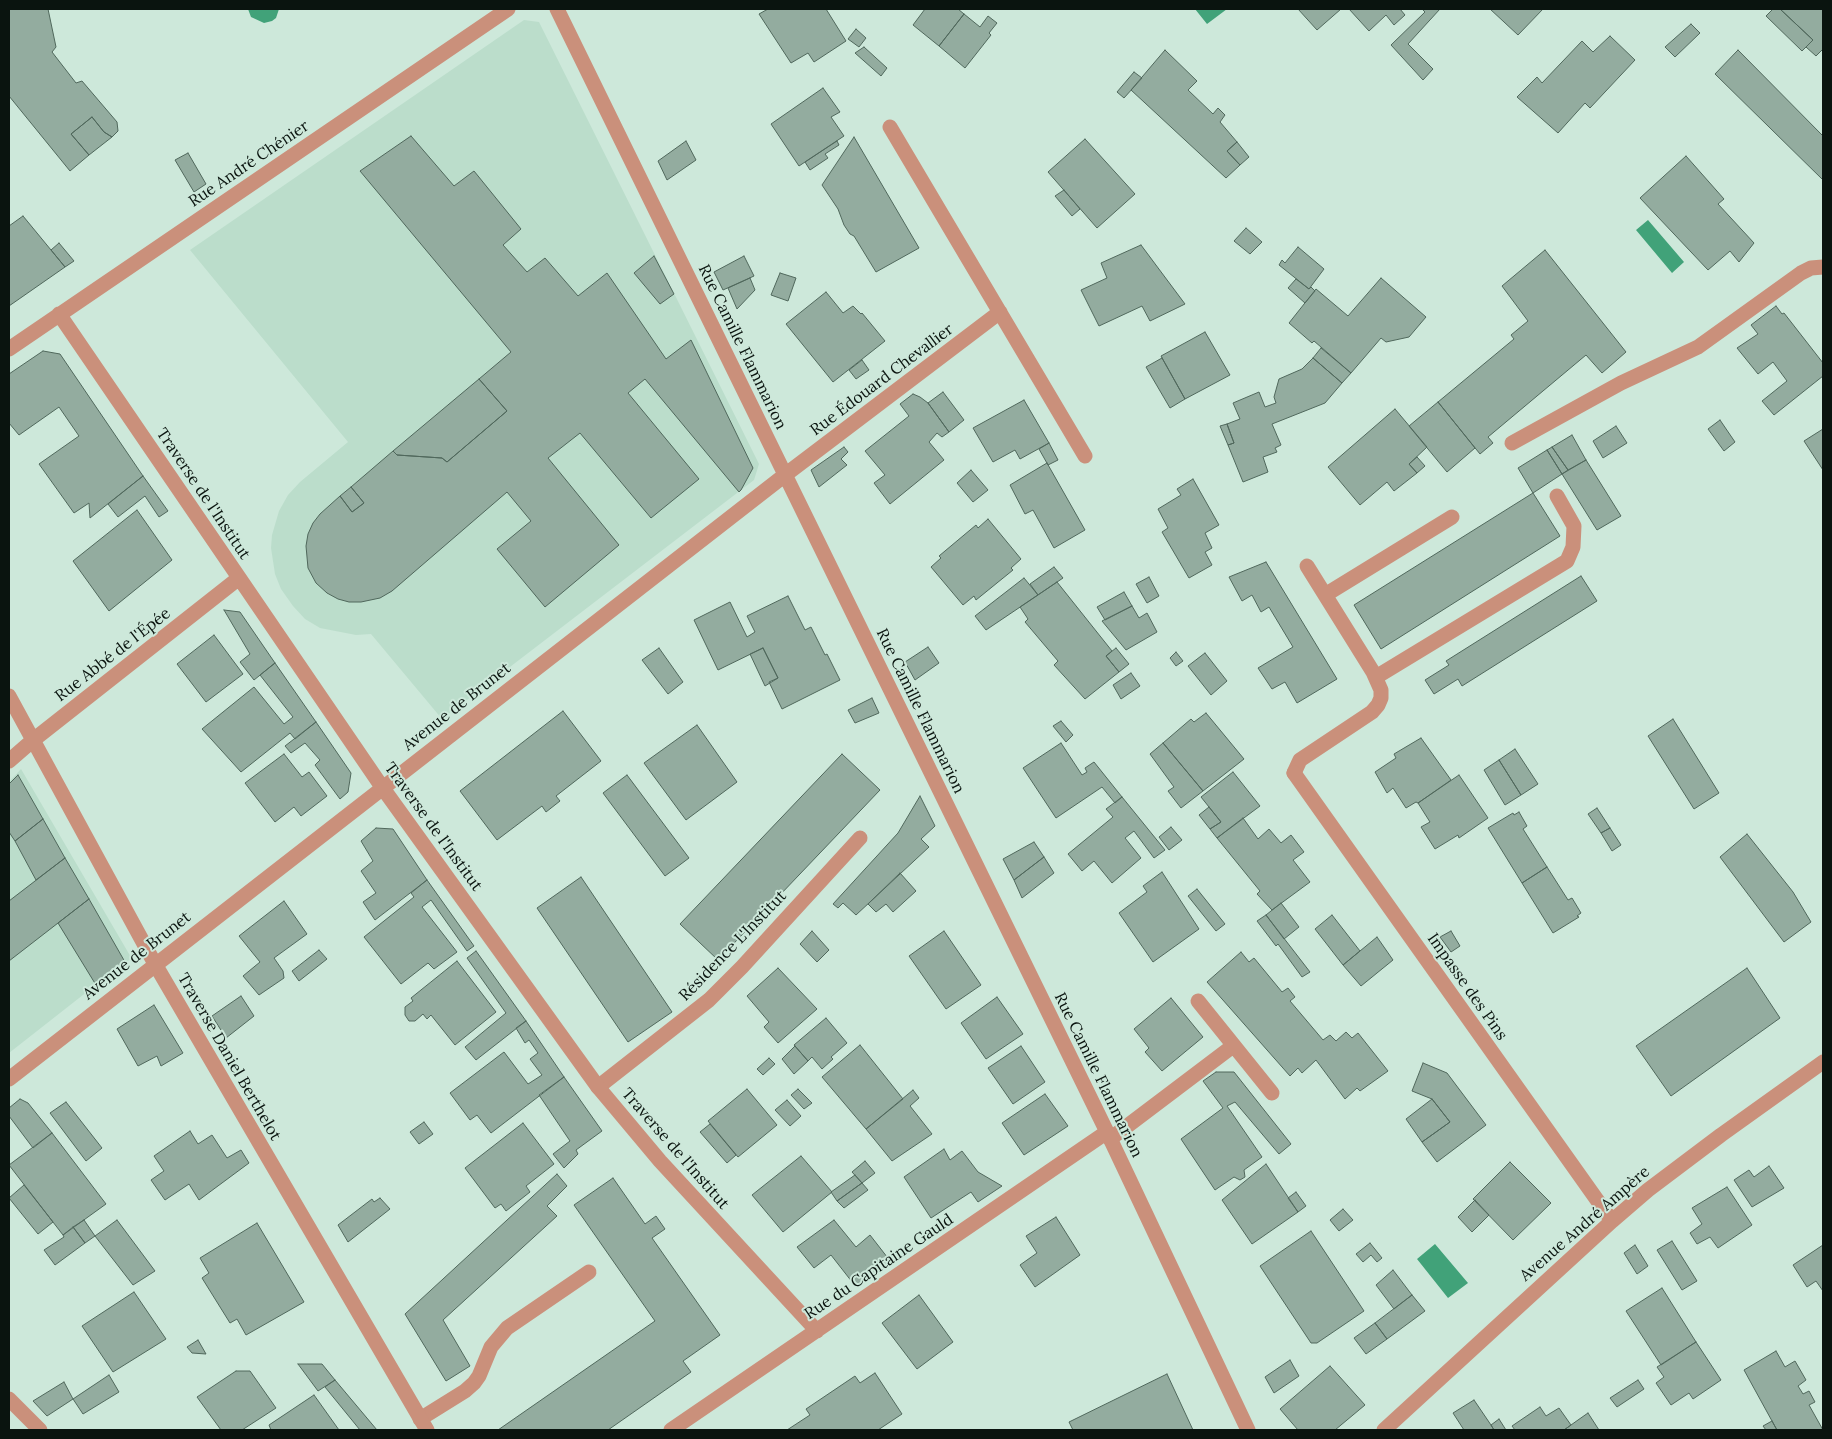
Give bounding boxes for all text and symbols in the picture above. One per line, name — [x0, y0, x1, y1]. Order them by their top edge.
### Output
street label: Rue André Chénier — [185, 117, 313, 211]
street label: Rue Camille Flammarion — [694, 261, 790, 433]
street label: Rue Édouard Chevallier — [807, 320, 957, 440]
street label: Traverse de l'Institut — [152, 425, 254, 563]
street label: Rue Abbé de l'Épée — [52, 604, 174, 706]
street label: Rue Camille Flammarion — [872, 625, 968, 797]
street label: Avenue de Brunet — [399, 659, 515, 755]
street label: Traverse de l'Institut — [380, 759, 486, 895]
street label: Résidence L'Institut — [675, 887, 791, 1005]
street label: Avenue de Brunet — [79, 908, 195, 1004]
street label: Impasse des Pins — [1423, 930, 1511, 1044]
street label: Traverse Daniel Berthelot — [173, 970, 285, 1144]
street label: Rue Camille Flammarion — [1050, 989, 1146, 1161]
street label: Traverse de l'Institut — [617, 1085, 733, 1213]
street label: Avenue André Ampère — [1516, 1162, 1654, 1286]
street label: Rue du Capitaine Gauld — [801, 1210, 957, 1324]

